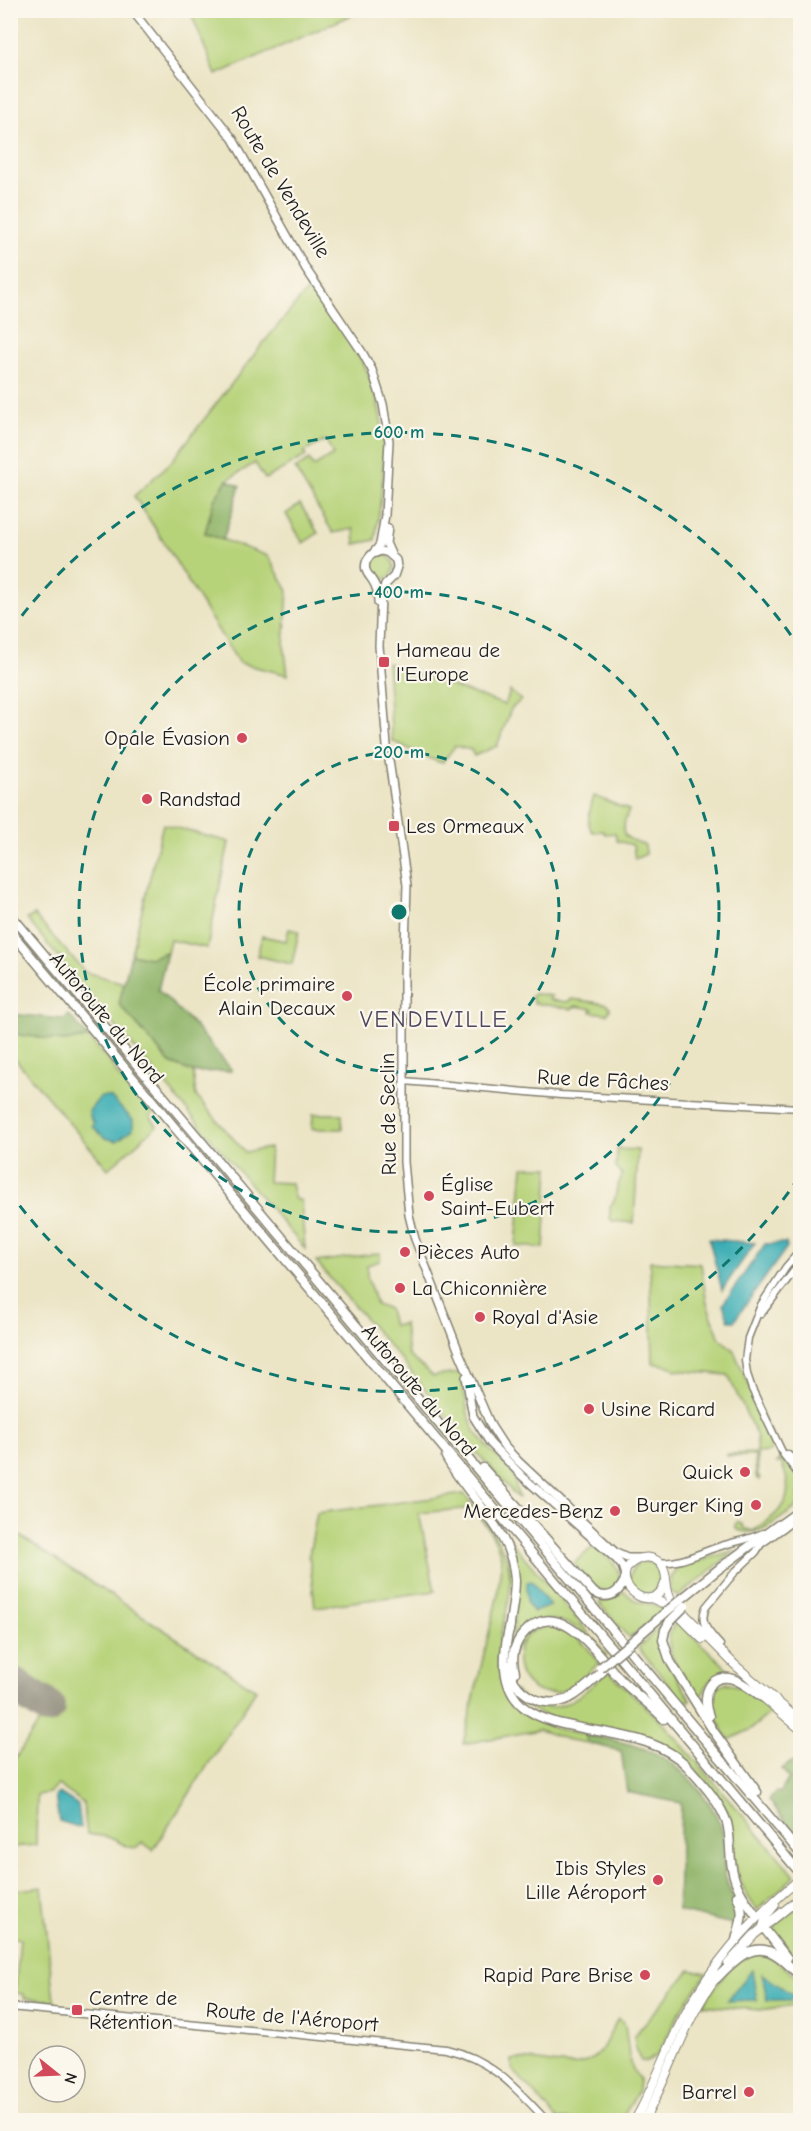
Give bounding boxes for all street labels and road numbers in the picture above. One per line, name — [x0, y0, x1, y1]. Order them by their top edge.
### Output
street label: Route de Vendeville — [226, 102, 336, 262]
street label: Autoroute du Nord — [45, 947, 169, 1089]
street label: Rue de Seclin — [375, 1052, 401, 1176]
street label: Rue de Fâches — [537, 1065, 669, 1095]
street label: Autoroute du Nord — [357, 1319, 481, 1461]
street label: Route de l'Aéroport — [205, 1998, 380, 2037]

